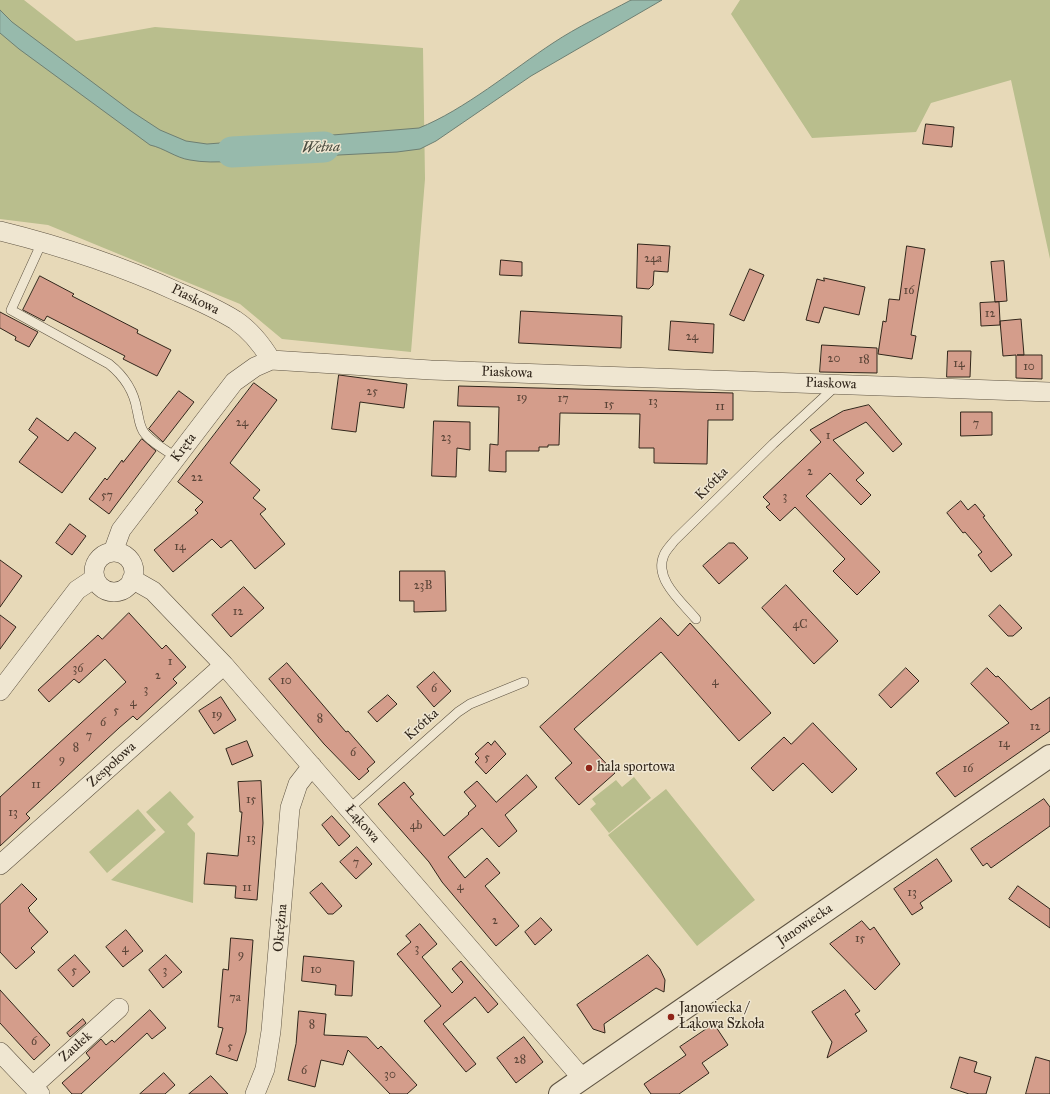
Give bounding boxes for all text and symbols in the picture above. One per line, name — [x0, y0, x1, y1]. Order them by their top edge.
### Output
water label: Wełna — [301, 138, 341, 158]
house number: 24a — [644, 252, 662, 266]
street label: Piaskowa — [168, 281, 222, 319]
house number: 16 — [904, 284, 914, 298]
house number: 12 — [985, 307, 995, 321]
house number: 24 — [686, 330, 698, 344]
house number: 20 — [828, 352, 840, 366]
house number: 18 — [858, 353, 870, 367]
house number: 14 — [953, 357, 965, 371]
house number: 10 — [1023, 360, 1035, 374]
street label: Piaskowa — [481, 364, 533, 382]
street label: Piaskowa — [805, 375, 857, 393]
house number: 25 — [366, 385, 378, 399]
house number: 19 — [516, 391, 528, 405]
house number: 17 — [557, 392, 569, 406]
house number: 13 — [648, 395, 658, 409]
house number: 15 — [604, 398, 614, 412]
house number: 11 — [715, 400, 725, 414]
house number: 24 — [236, 416, 248, 430]
house number: 7 — [973, 417, 979, 431]
house number: 1 — [826, 429, 830, 443]
street label: Kręta — [168, 430, 200, 466]
house number: 23 — [441, 431, 451, 445]
street label: Krótka — [692, 464, 732, 504]
house number: 2 — [807, 465, 813, 479]
house number: 22 — [191, 471, 203, 485]
house number: 57 — [101, 489, 113, 503]
house number: 3 — [783, 490, 787, 504]
house number: 14 — [174, 540, 186, 554]
house number: 23B — [414, 579, 432, 593]
house number: 12 — [233, 605, 243, 619]
house number: 4C — [793, 618, 807, 632]
house number: 1 — [168, 655, 172, 669]
house number: 36 — [73, 662, 83, 676]
house number: 2 — [155, 669, 161, 683]
house number: 10 — [280, 674, 292, 688]
house number: 4 — [712, 675, 718, 689]
house number: 6 — [431, 682, 437, 696]
house number: 3 — [144, 683, 148, 697]
house number: 4 — [130, 696, 136, 710]
house number: 5 — [113, 704, 119, 718]
street label: Krótka — [402, 705, 442, 745]
house number: 19 — [211, 708, 223, 722]
house number: 8 — [317, 712, 323, 726]
house number: 6 — [100, 716, 106, 730]
house number: 12 — [1030, 720, 1040, 734]
house number: 7 — [86, 729, 92, 743]
house number: 14 — [998, 737, 1010, 751]
street label: Zespołowa — [84, 739, 140, 791]
house number: 8 — [73, 741, 79, 755]
house number: 6 — [350, 746, 356, 760]
house number: 5 — [484, 751, 490, 765]
house number: 9 — [59, 753, 65, 767]
place label: hala sportowa — [597, 760, 675, 776]
house number: 16 — [963, 762, 973, 776]
marker: hala sportowa — [584, 763, 594, 773]
house number: 11 — [31, 778, 41, 792]
house number: 15 — [246, 793, 256, 807]
street label: Łąkowa — [341, 802, 383, 846]
house number: 13 — [8, 806, 18, 820]
house number: 4b — [410, 819, 422, 833]
house number: 13 — [246, 832, 256, 846]
house number: 7 — [353, 856, 359, 870]
house number: 4 — [457, 880, 463, 894]
house number: 11 — [242, 881, 252, 895]
house number: 13 — [907, 886, 917, 900]
street label: Janowiecka — [774, 900, 836, 950]
street label: Okrężna — [271, 903, 291, 953]
house number: 2 — [492, 914, 498, 928]
house number: 15 — [855, 932, 865, 946]
house number: 4 — [122, 942, 128, 956]
house number: 3 — [415, 942, 419, 956]
house number: 9 — [238, 948, 244, 962]
house number: 10 — [310, 963, 322, 977]
house number: 5 — [71, 964, 77, 978]
house number: 3 — [163, 964, 167, 978]
house number: 7a — [229, 991, 241, 1005]
place label: Janowiecka / Łąkowa Szkoła — [679, 1001, 764, 1034]
marker: Janowiecka / Łąkowa Szkoła — [666, 1012, 676, 1022]
house number: 8 — [309, 1018, 315, 1032]
street label: Zaułek — [56, 1028, 96, 1066]
house number: 6 — [31, 1035, 37, 1049]
house number: 5 — [227, 1040, 233, 1054]
house number: 28 — [514, 1053, 526, 1067]
house number: 6 — [301, 1064, 307, 1078]
house number: 30 — [384, 1068, 396, 1082]

